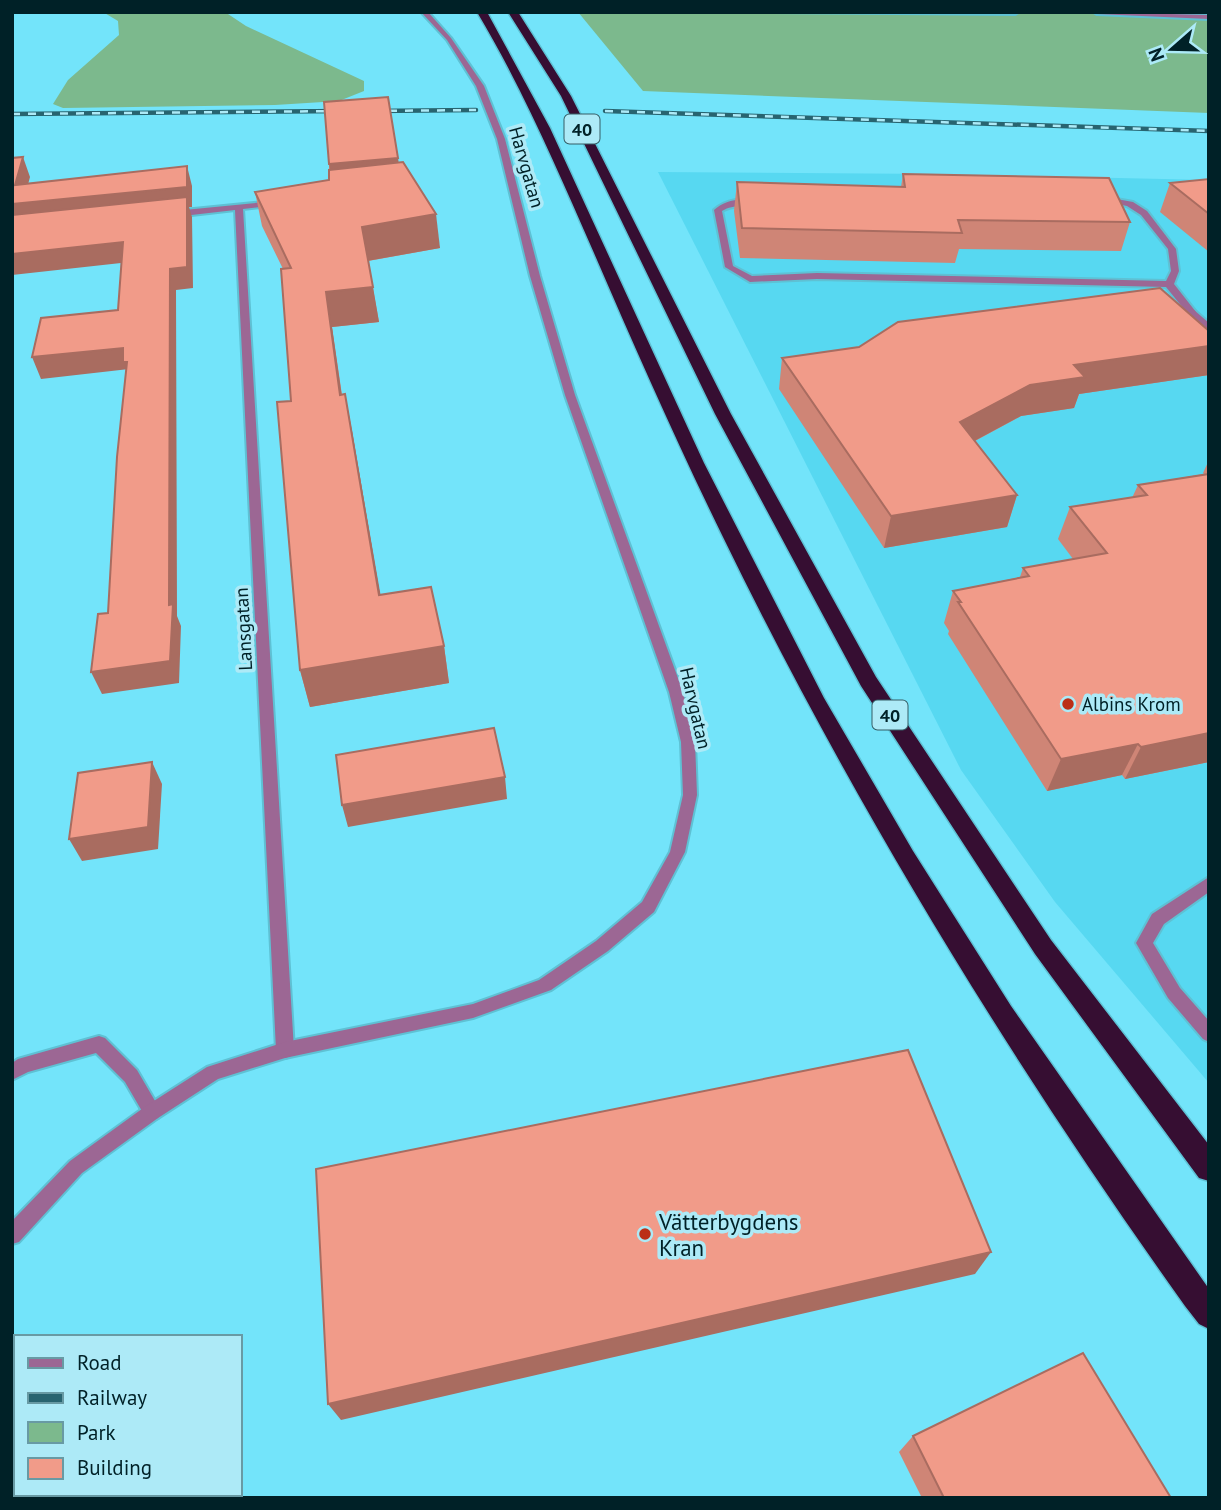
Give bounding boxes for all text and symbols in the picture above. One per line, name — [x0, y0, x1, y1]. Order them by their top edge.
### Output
north arrow — [1137, 14, 1207, 84]
text: N — [1143, 45, 1169, 65]
road number: 40 — [564, 114, 600, 144]
street label: Harvgatan — [504, 124, 550, 210]
street label: Lansgatan — [229, 587, 257, 671]
street label: Harvgatan — [675, 665, 717, 751]
place label: Albins Krom — [1082, 692, 1181, 716]
marker: Albins Krom — [1060, 696, 1076, 712]
road number: 40 — [872, 700, 908, 730]
place label: Vätterbygdens Kran — [658, 1207, 799, 1262]
marker: Vätterbygdens Kran — [637, 1226, 653, 1242]
legend — [14, 1335, 242, 1496]
text: Road — [77, 1349, 121, 1376]
text: Railway — [77, 1384, 147, 1411]
text: Park — [77, 1419, 116, 1446]
text: Building — [77, 1454, 152, 1481]

